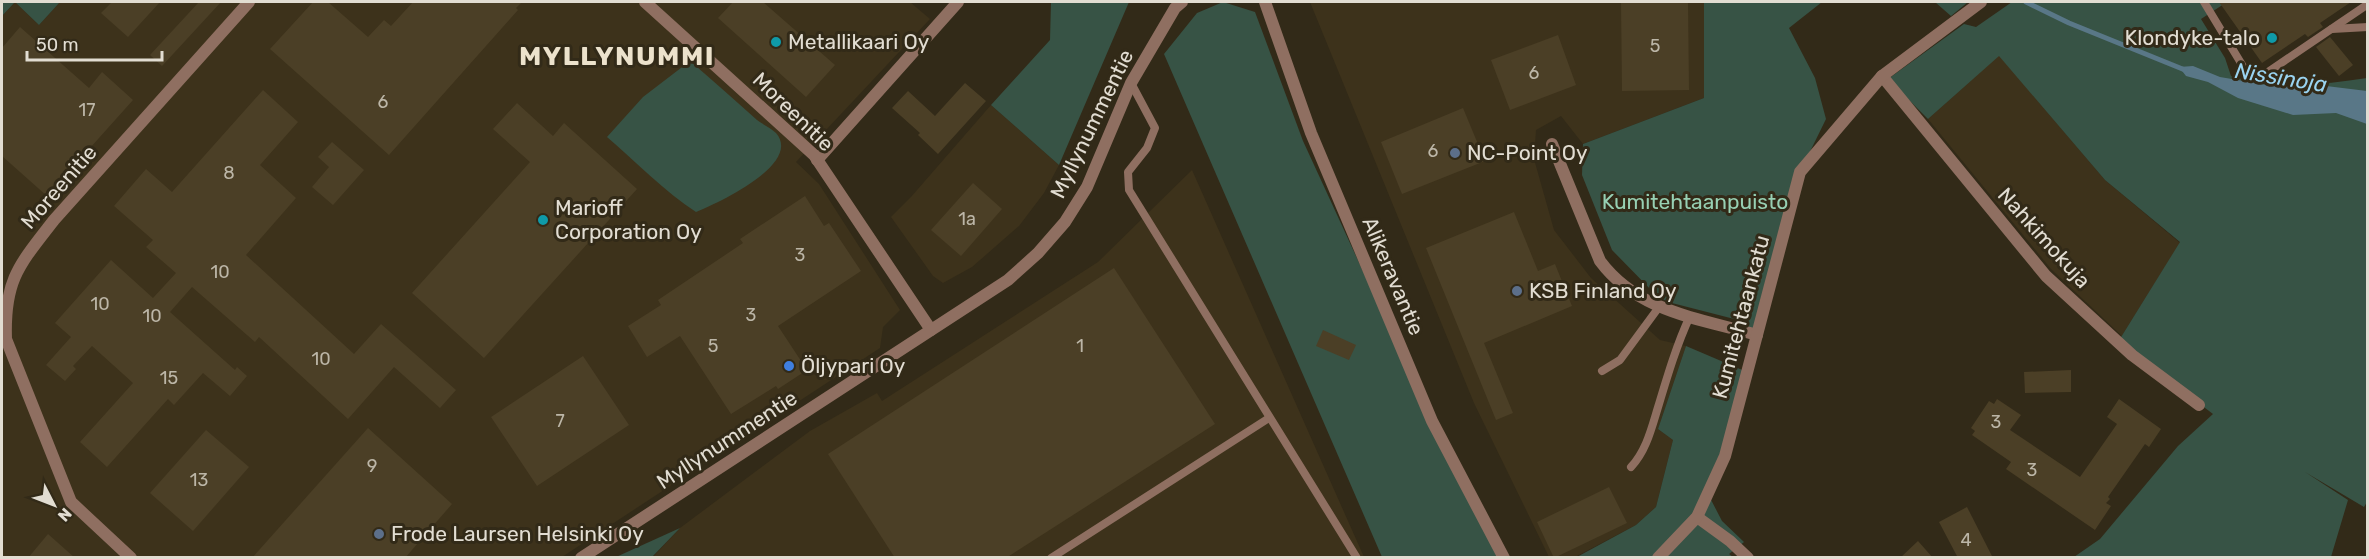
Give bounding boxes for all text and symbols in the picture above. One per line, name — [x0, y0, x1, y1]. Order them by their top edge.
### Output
scale bar — [27, 24, 162, 62]
place label: Klondyke-talo — [2125, 25, 2260, 50]
place label: Metallikaari Oy — [788, 29, 930, 54]
marker: Klondyke-talo — [2265, 31, 2279, 45]
text: 50 m — [36, 34, 79, 56]
marker: Metallikaari Oy — [769, 35, 783, 49]
house number: 5 — [1650, 35, 1660, 57]
district label: MYLLYNUMMI — [519, 40, 715, 72]
street label: Myllynummentie — [1045, 45, 1138, 202]
water label: Nissinoja — [2233, 57, 2329, 98]
house number: 6 — [1529, 62, 1540, 84]
street label: Moreenitie — [748, 67, 839, 156]
house number: 6 — [378, 91, 389, 113]
house number: 17 — [79, 99, 95, 121]
street label: Moreenitie — [15, 140, 102, 234]
house number: 6 — [1428, 140, 1439, 162]
place label: NC-Point Oy — [1467, 140, 1588, 165]
marker: NC-Point Oy — [1448, 146, 1462, 160]
house number: 8 — [223, 162, 235, 184]
street label: Nahkimokuja — [1993, 182, 2096, 293]
park label: Kumitehtaanpuisto — [1602, 189, 1788, 214]
place label: Marioff Corporation Oy — [555, 195, 702, 244]
house number: 1a — [958, 208, 976, 230]
marker: Marioff Corporation Oy — [536, 213, 550, 227]
street label: Alikeravantie — [1357, 213, 1430, 339]
street label: Kumitehtaankatu — [1707, 232, 1774, 401]
house number: 3 — [795, 244, 805, 266]
house number: 10 — [210, 261, 230, 283]
place label: KSB Finland Oy — [1529, 278, 1677, 303]
marker: KSB Finland Oy — [1510, 284, 1524, 298]
house number: 10 — [90, 293, 110, 315]
house number: 3 — [746, 304, 756, 326]
house number: 10 — [142, 305, 162, 327]
house number: 5 — [708, 335, 718, 357]
house number: 1 — [1076, 335, 1084, 357]
house number: 10 — [311, 348, 331, 370]
place label: Öljypari Oy — [801, 353, 906, 378]
marker: Öljypari Oy — [782, 359, 796, 373]
house number: 15 — [160, 367, 178, 389]
street label: Myllynummentie — [652, 385, 802, 494]
house number: 7 — [555, 410, 565, 432]
house number: 3 — [1991, 411, 2001, 433]
house number: 9 — [367, 455, 377, 477]
house number: 3 — [2027, 459, 2037, 481]
house number: 13 — [190, 469, 208, 491]
north arrow — [24, 475, 84, 535]
text: N — [54, 504, 76, 525]
place label: Frode Laursen Helsinki Oy — [391, 521, 644, 546]
marker: Frode Laursen Helsinki Oy — [372, 527, 386, 541]
house number: 4 — [1960, 529, 1972, 551]

